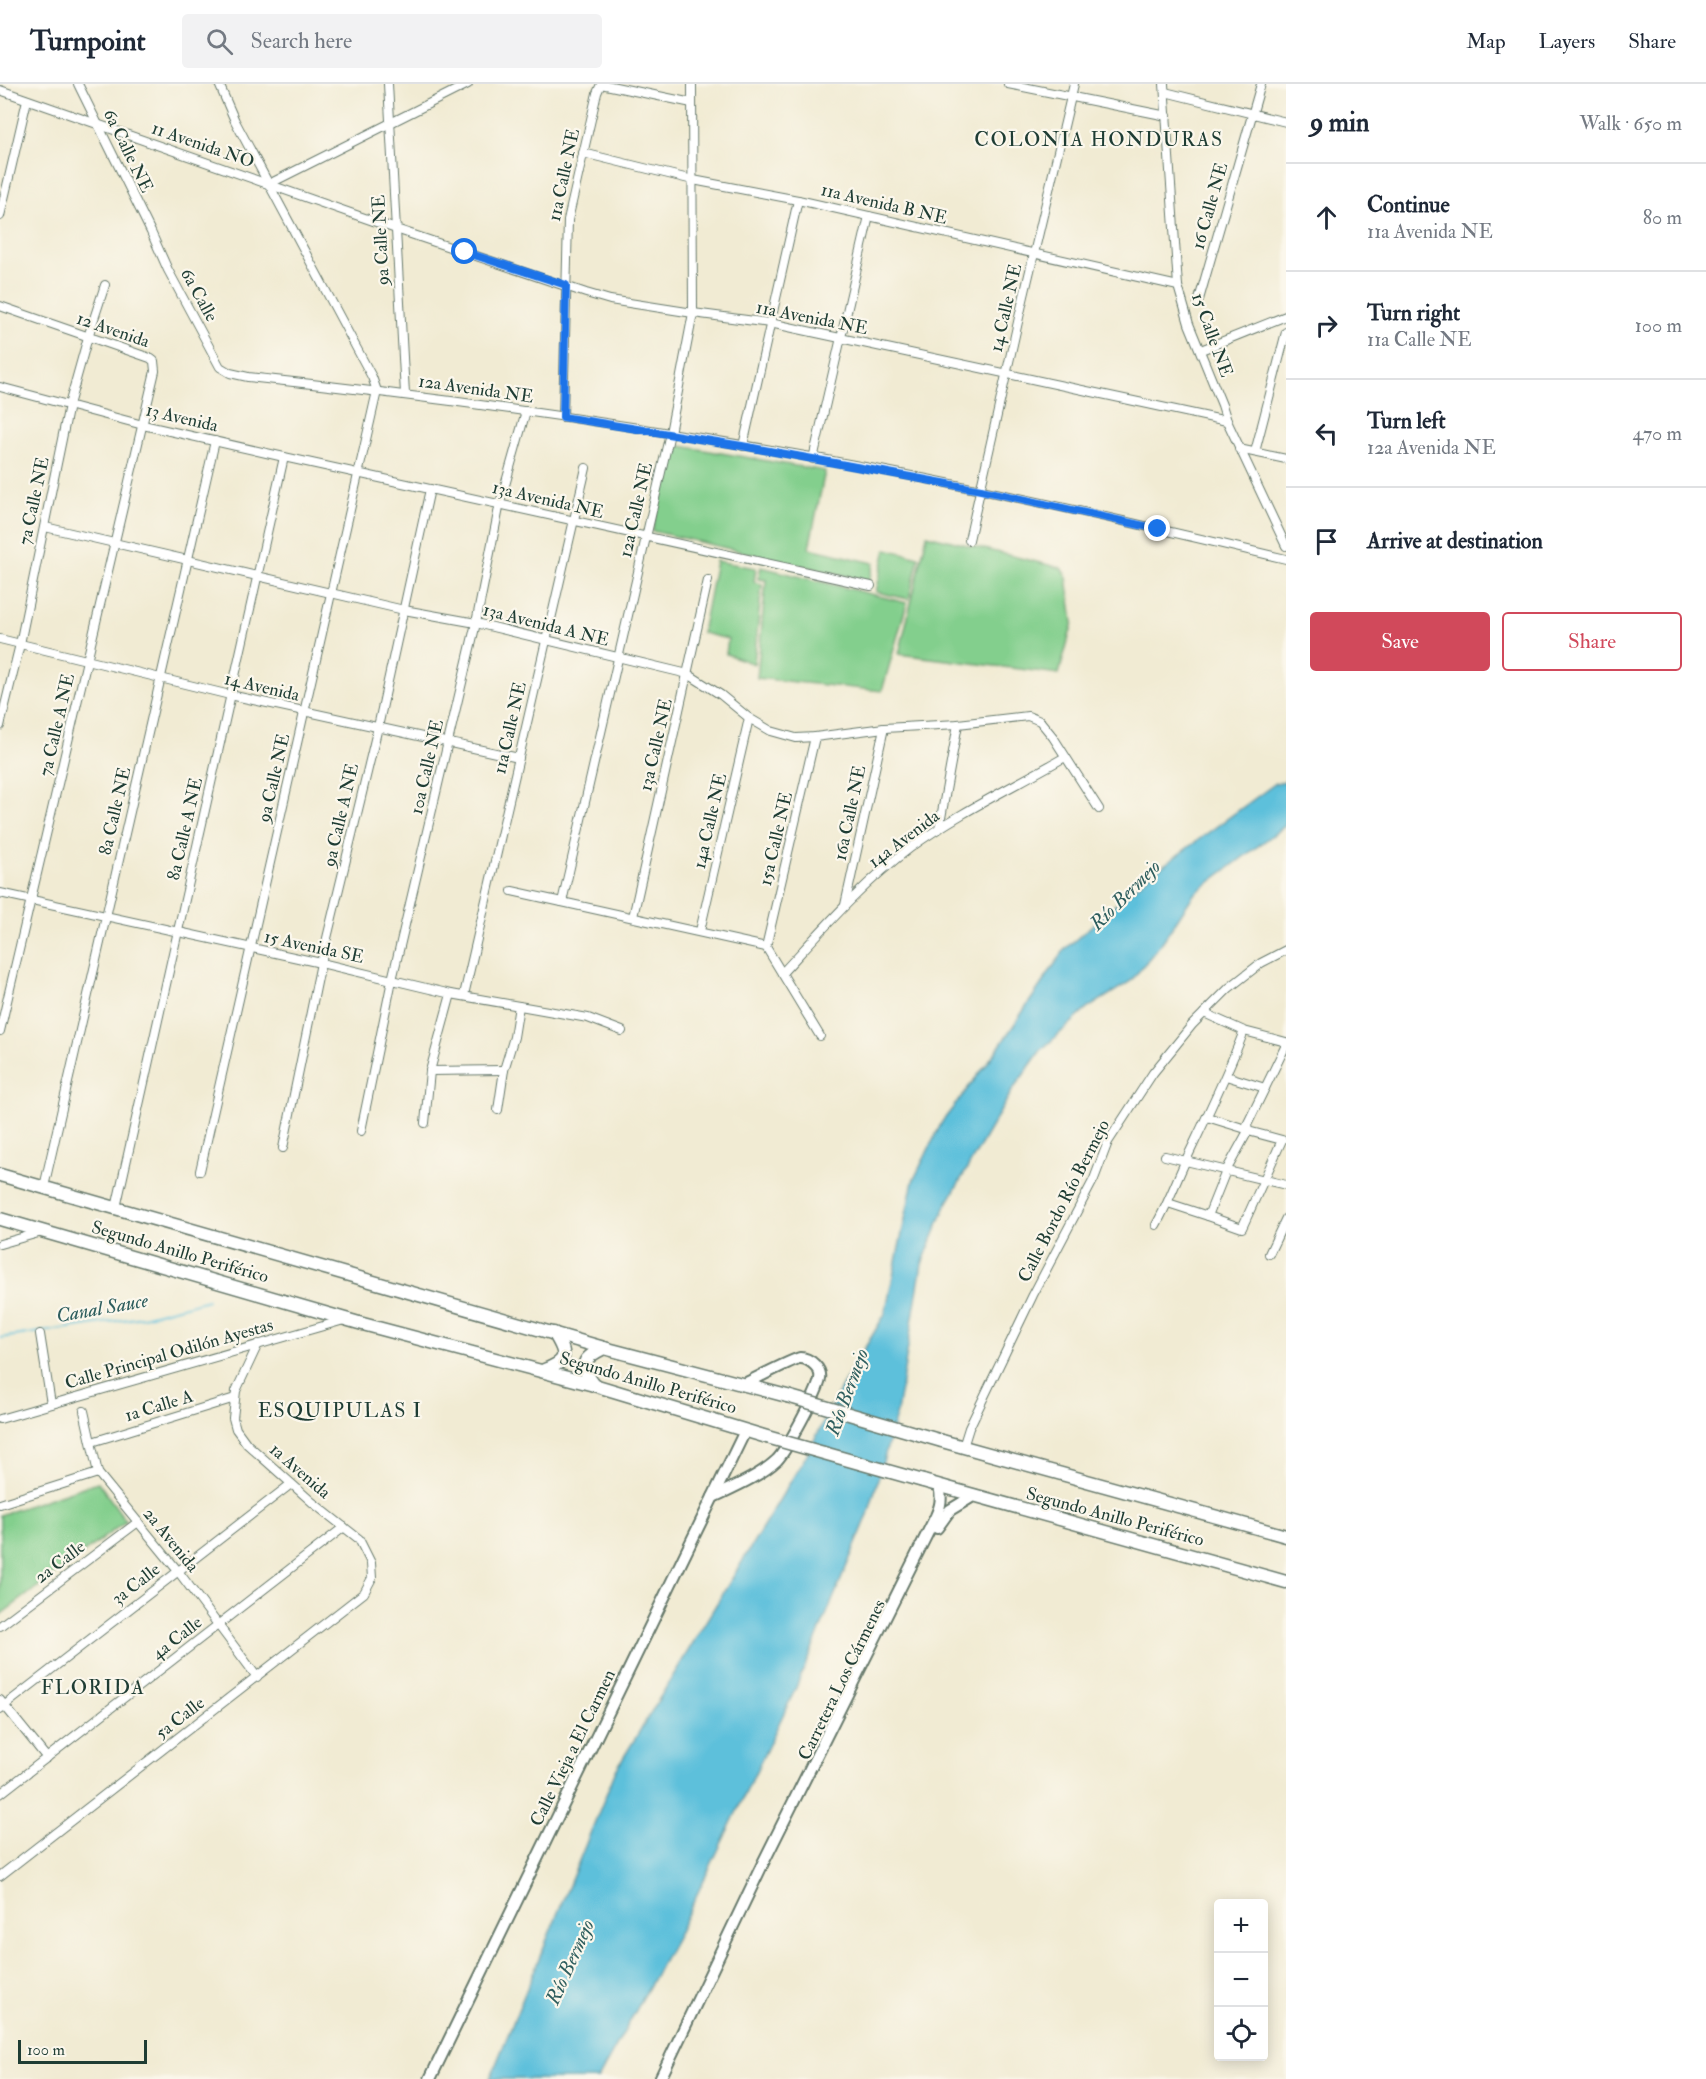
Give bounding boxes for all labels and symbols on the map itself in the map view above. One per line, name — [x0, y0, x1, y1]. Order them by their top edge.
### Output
street label: 6a Calle NE — [98, 105, 158, 197]
street label: 11 Avenida NO — [149, 117, 257, 173]
street label: 11a Calle NE — [543, 127, 585, 223]
district label: COLONIA HONDURAS — [974, 127, 1224, 152]
street label: 16 Calle NE — [1187, 160, 1233, 252]
street label: 11a Avenida B NE — [819, 178, 949, 230]
street label: 9a Calle NE — [367, 194, 395, 288]
route start — [451, 238, 477, 264]
street label: 14 Calle NE — [985, 262, 1027, 354]
street label: 6a Calle — [175, 264, 223, 326]
street label: 15 Calle NE — [1186, 290, 1238, 380]
street label: 11a Avenida NE — [754, 296, 870, 340]
street label: 12 Avenida — [73, 307, 153, 353]
street label: 12a Avenida NE — [417, 370, 535, 408]
street label: 13 Avenida — [144, 399, 221, 438]
street label: 7a Calle NE — [13, 455, 55, 547]
street label: 12a Calle NE — [614, 460, 658, 560]
street label: 13a Avenida NE — [490, 476, 606, 524]
route end — [1144, 515, 1170, 541]
street label: 13a Avenida A NE — [481, 598, 611, 652]
street label: 14 Avenida — [222, 667, 302, 707]
street label: 7a Calle A NE — [34, 671, 80, 779]
street label: 11a Calle NE — [488, 680, 532, 776]
street label: 13a Calle NE — [634, 696, 678, 794]
street label: 10a Calle NE — [405, 717, 449, 817]
street label: 9a Calle NE — [252, 731, 295, 827]
street label: 9a Calle A NE — [317, 761, 364, 871]
street label: 16a Calle NE — [829, 763, 871, 863]
street label: 8a Calle NE — [94, 765, 136, 857]
street label: 14a Calle NE — [688, 771, 732, 871]
street label: 8a Calle A NE — [162, 775, 208, 883]
street label: 15a Calle NE — [754, 790, 798, 888]
street label: 14a Avenida — [864, 804, 945, 873]
water label: Río Bermejo — [1084, 854, 1166, 936]
street label: 15 Avenida SE — [262, 925, 366, 969]
street label: Calle Bordo Río Bermejo — [1013, 1115, 1115, 1286]
street label: Segundo Anillo Periférico — [89, 1216, 271, 1288]
water label: Canal Sauce — [54, 1288, 150, 1328]
street label: Calle Principal Odilón Ayestas — [62, 1313, 276, 1395]
water label: Río Bermejo — [819, 1345, 874, 1440]
street label: Segundo Anillo Periférico — [557, 1347, 739, 1419]
street label: 1a Calle A — [122, 1385, 196, 1427]
district label: ESQUIPULAS I — [258, 1398, 422, 1423]
street label: 1a Avenida — [265, 1438, 336, 1504]
street label: Segundo Anillo Periférico — [1024, 1482, 1207, 1552]
street label: 2a Avenida — [138, 1503, 204, 1577]
street label: 2a Calle — [30, 1535, 90, 1588]
street label: 3a Calle — [107, 1558, 165, 1610]
street label: Carretera Los Cármenes — [793, 1596, 891, 1764]
street label: 4a Calle — [147, 1611, 207, 1665]
street label: Calle Vieja a El Carmen — [525, 1666, 621, 1830]
district label: FLORIDA — [41, 1675, 145, 1700]
street label: 5a Calle — [151, 1691, 210, 1744]
water label: Río Bermejo — [540, 1916, 600, 2009]
scale bar — [18, 2037, 147, 2064]

